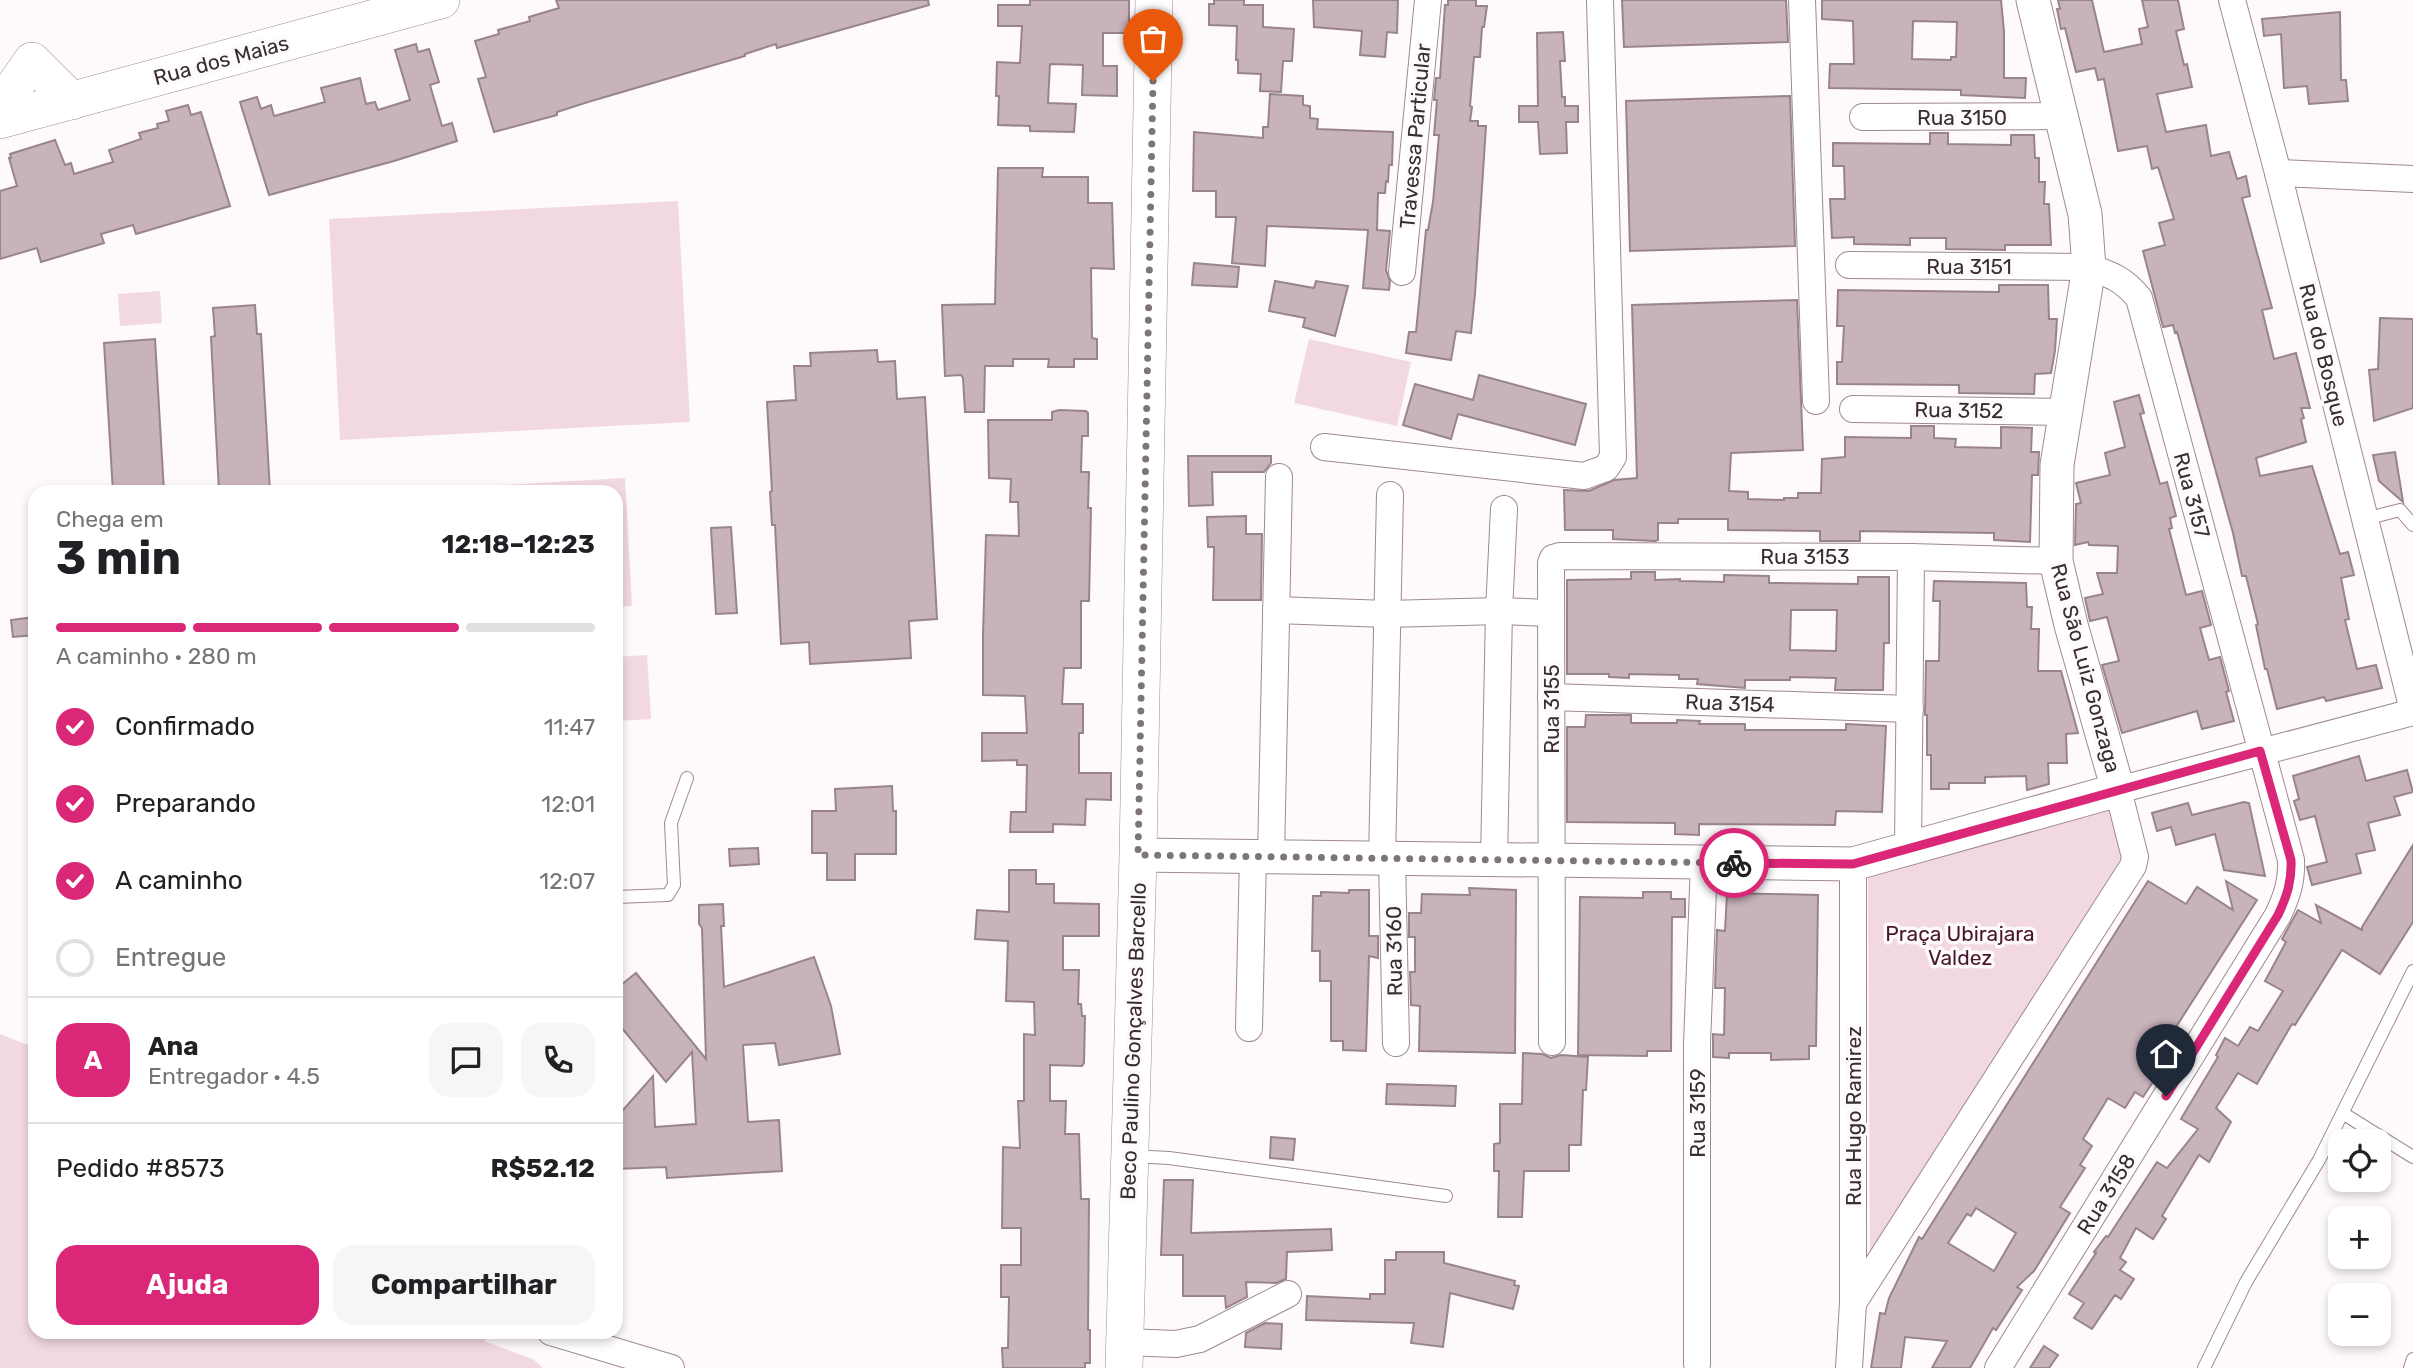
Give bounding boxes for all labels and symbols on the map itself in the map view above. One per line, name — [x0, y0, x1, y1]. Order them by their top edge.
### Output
pin — [1123, 9, 1183, 81]
street label: Rua dos Maias — [151, 30, 291, 90]
street label: Travessa Particular — [1394, 42, 1436, 230]
street label: Rua 3150 — [1917, 105, 2007, 130]
street label: Rua 3151 — [1926, 254, 2012, 279]
street label: Rua do Bosque — [2294, 281, 2354, 429]
street label: Rua 3152 — [1914, 397, 2004, 423]
street label: Rua 3157 — [2169, 449, 2215, 541]
street label: Rua 3153 — [1760, 544, 1850, 569]
street label: Rua São Luiz Gonzaga — [2046, 561, 2126, 775]
street label: Rua 3155 — [1539, 664, 1564, 754]
street label: Rua 3154 — [1685, 689, 1775, 717]
courier — [1699, 828, 1769, 898]
street label: Beco Paulino Gonçalves Barcello — [1115, 882, 1151, 1200]
street label: Rua 3160 — [1381, 906, 1407, 996]
park label: Praça Ubirajara Valdez — [1885, 921, 2035, 970]
pin — [2136, 1024, 2196, 1096]
street label: Rua Hugo Ramirez — [1841, 1026, 1866, 1206]
street label: Rua 3159 — [1685, 1068, 1710, 1158]
street label: Rua 3158 — [2071, 1149, 2141, 1239]

